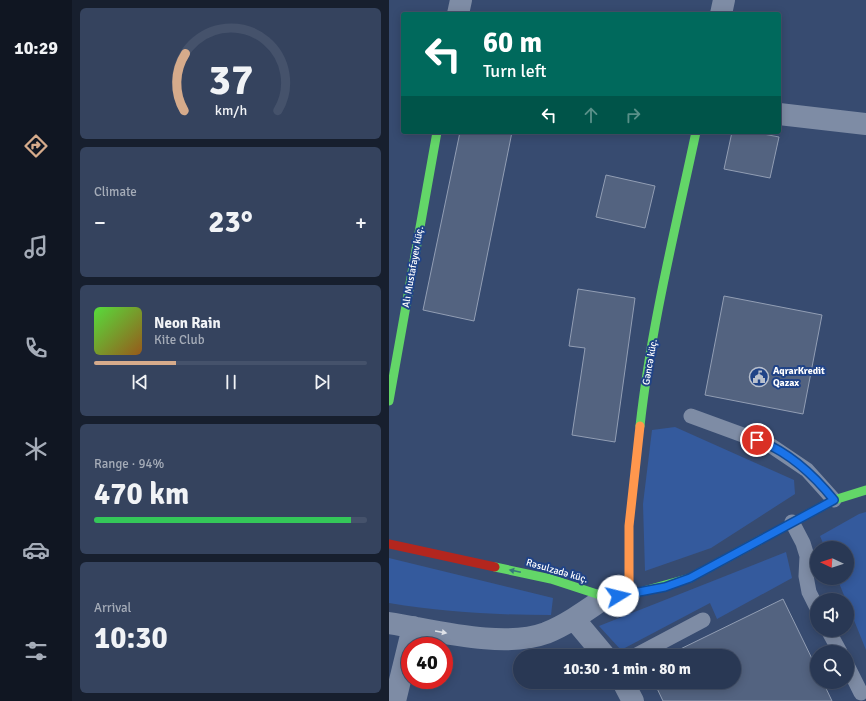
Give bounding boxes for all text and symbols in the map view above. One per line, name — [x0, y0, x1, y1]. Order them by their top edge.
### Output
text: 60 m — [483, 26, 542, 60]
icon: left — [417, 28, 469, 80]
text: 10:29 — [14, 37, 58, 59]
text: 37 — [208, 55, 253, 106]
text: Turn left — [483, 60, 546, 82]
text: km/h — [214, 102, 247, 119]
icon: left — [538, 104, 560, 126]
icon: ahead — [580, 104, 602, 126]
icon: right — [622, 104, 644, 126]
icon: directions — [22, 132, 50, 160]
text: Climate — [94, 184, 137, 200]
text: 23° — [208, 204, 253, 241]
text: − — [94, 209, 106, 236]
text: + — [355, 209, 367, 236]
street label: Alı Mustafayev küç. — [400, 225, 426, 309]
icon: music — [22, 233, 50, 261]
text: Neon Rain — [154, 314, 221, 332]
text: Kite Club — [154, 332, 205, 348]
icon: phone — [22, 334, 50, 362]
street label: Gəncə küç. — [640, 338, 660, 386]
place label: AqrarKredit Qazax — [773, 365, 825, 389]
public building icon: AqrarKredit Qazax — [748, 366, 770, 388]
icon: previous — [129, 371, 151, 393]
icon: pause — [220, 371, 242, 393]
icon: next — [311, 371, 333, 393]
pin — [740, 423, 774, 457]
icon: arrive — [746, 429, 768, 451]
icon: climate — [22, 435, 50, 463]
text: Range · 94% — [94, 456, 164, 472]
text: 470 km — [94, 476, 189, 513]
icon: car — [22, 536, 50, 564]
north arrow — [810, 541, 854, 585]
map controls — [810, 541, 854, 689]
street label: Rəsulzadə küç. — [525, 556, 590, 586]
one-way arrow — [509, 568, 521, 574]
position arrow — [597, 575, 639, 617]
button: sound — [810, 593, 854, 637]
text: Arrival — [94, 600, 131, 616]
text: 10:30 — [94, 620, 168, 657]
one-way arrow — [435, 629, 447, 635]
icon: filters — [22, 637, 50, 665]
speed limit sign: 40 — [401, 637, 453, 689]
button: search — [810, 645, 854, 689]
text: 10:30 · 1 min · 80 m — [563, 660, 691, 678]

